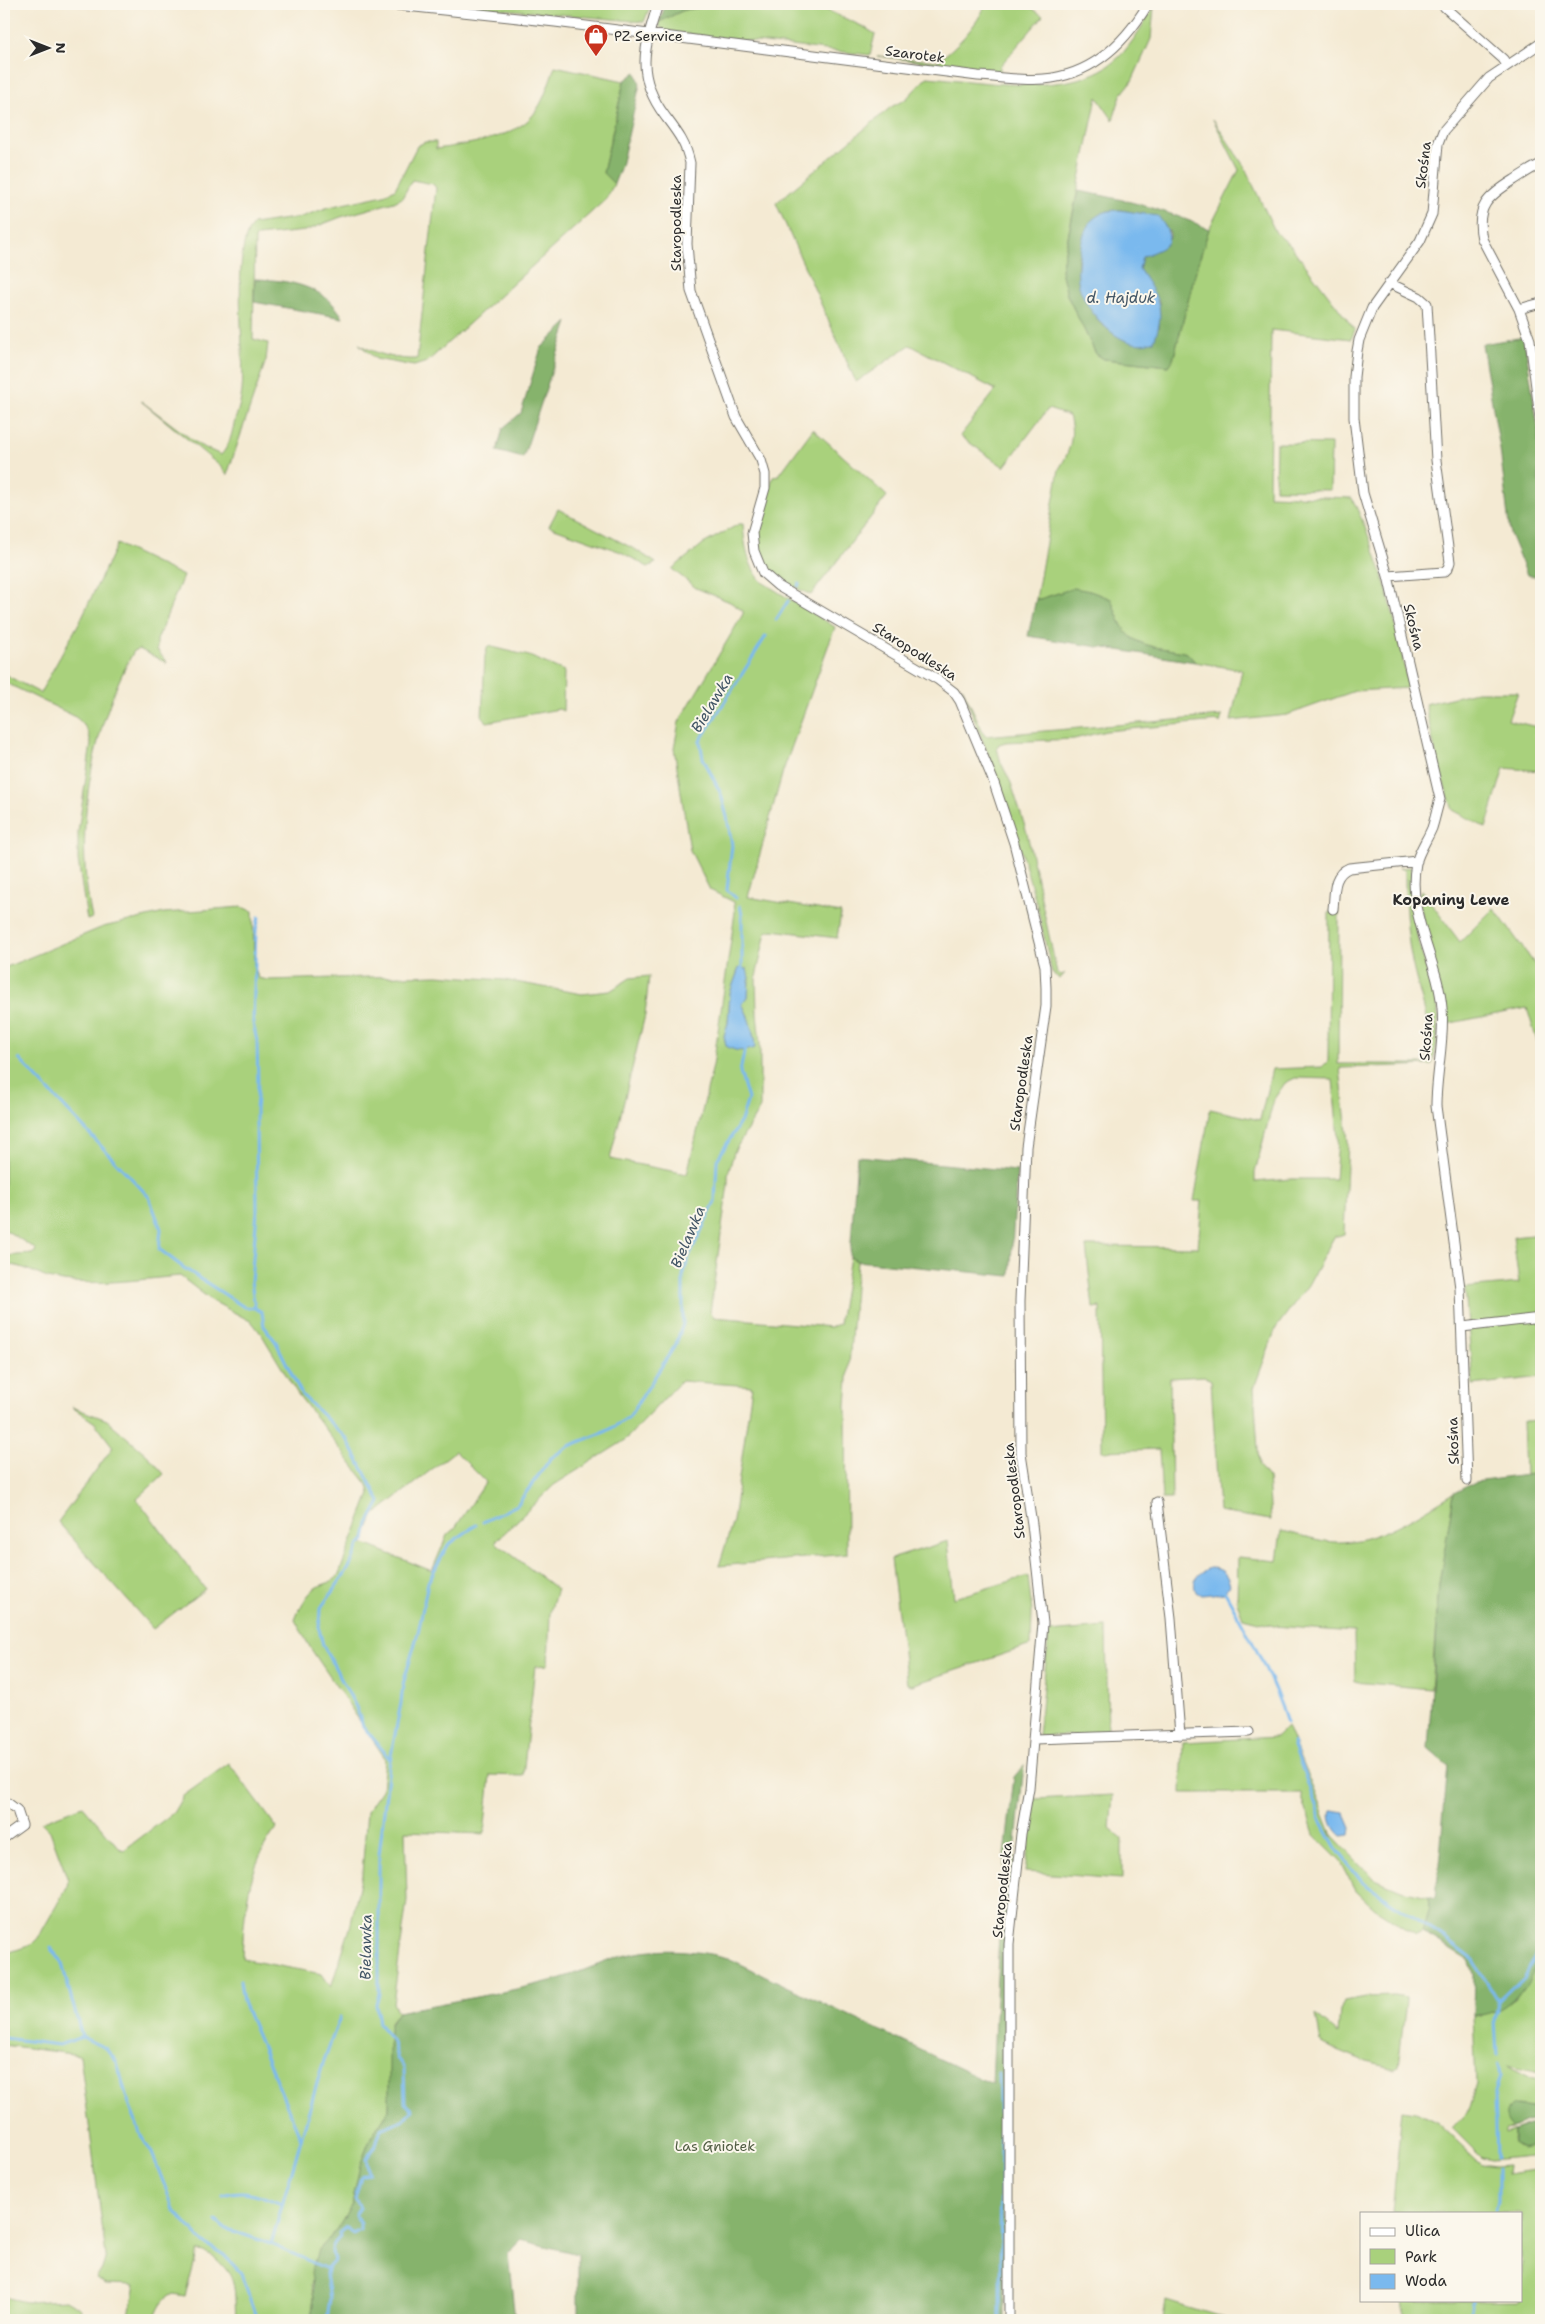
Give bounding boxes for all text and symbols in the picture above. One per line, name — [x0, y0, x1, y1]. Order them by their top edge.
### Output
north arrow — [22, 22, 72, 72]
shop icon: PZ Service — [583, 23, 609, 57]
place label: PZ Service — [614, 27, 683, 45]
street label: Szarotek — [884, 41, 946, 67]
text: N — [52, 42, 70, 54]
street label: Skośna — [1411, 140, 1435, 190]
street label: Staropodleska — [667, 175, 685, 271]
water label: d. Hajduk — [1087, 288, 1156, 308]
street label: Skośna — [1400, 602, 1429, 652]
street label: Staropodleska — [869, 618, 961, 684]
water label: Bielawka — [686, 670, 738, 736]
district label: Kopaniny Lewe — [1392, 890, 1510, 910]
street label: Skośna — [1415, 1012, 1437, 1061]
street label: Staropodleska — [1005, 1034, 1037, 1132]
water label: Bielawka — [666, 1203, 710, 1271]
street label: Skośna — [1443, 1417, 1463, 1465]
street label: Staropodleska — [999, 1442, 1029, 1540]
street label: Staropodleska — [988, 1841, 1016, 1939]
water label: Bielawka — [355, 1914, 377, 1980]
park label: Las Gniotek — [675, 2137, 755, 2155]
legend — [1360, 2212, 1522, 2302]
text: Ulica — [1405, 2221, 1441, 2241]
text: Park — [1405, 2247, 1437, 2267]
text: Woda — [1405, 2271, 1447, 2291]

